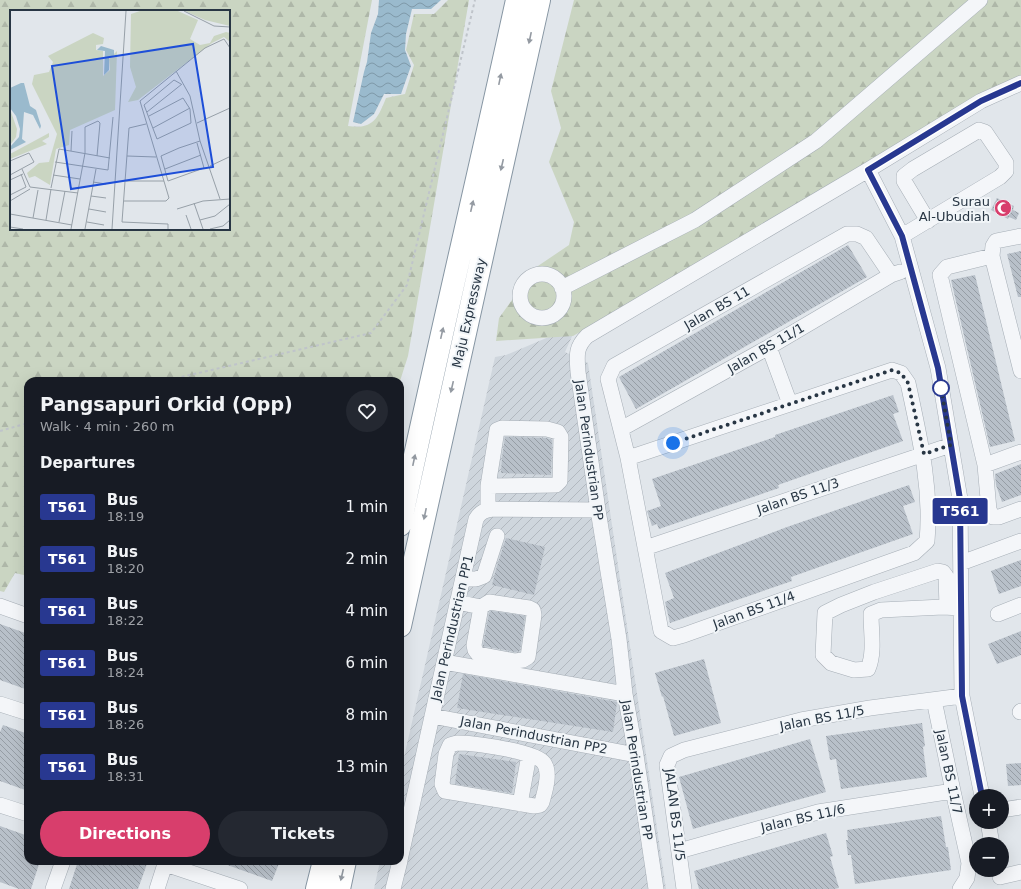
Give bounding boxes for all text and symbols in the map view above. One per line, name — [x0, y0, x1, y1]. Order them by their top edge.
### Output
inset map — [10, 10, 230, 230]
one-way arrow — [527, 32, 533, 44]
one-way arrow — [498, 73, 504, 85]
one-way arrow — [499, 159, 505, 171]
place label: Surau Al-Ubudiah — [919, 194, 990, 224]
mosque icon: Surau Al-Ubudiah — [993, 198, 1013, 218]
one-way arrow — [469, 200, 475, 212]
street label: Maju Expressway — [449, 256, 489, 369]
street label: Jalan BS 11 — [681, 283, 753, 333]
street label: Jalan BS 11/1 — [724, 320, 807, 377]
one-way arrow — [440, 327, 446, 339]
street label: Jalan Perindustrian PP — [572, 378, 606, 521]
unlabelled marker — [932, 379, 950, 397]
one-way arrow — [449, 381, 455, 394]
button: heart — [346, 390, 388, 432]
text: Pangsapuri Orkid (Opp) — [40, 393, 293, 415]
text: Walk · 4 min · 260 m — [40, 419, 174, 434]
your location — [663, 433, 683, 453]
one-way arrow — [411, 453, 417, 466]
text: Departures — [40, 454, 135, 472]
street label: Jalan BS 11/3 — [754, 475, 841, 517]
text: Bus — [107, 491, 138, 509]
text: 1 min — [345, 498, 388, 516]
line badge: T561 — [932, 498, 988, 524]
text: T561 — [48, 499, 87, 515]
text: T561 — [941, 503, 979, 519]
one-way arrow — [421, 508, 427, 521]
text: 18:19 — [107, 509, 144, 524]
text: Bus — [107, 543, 138, 561]
text: 2 min — [345, 550, 388, 568]
text: T561 — [48, 551, 87, 567]
street label: Jalan Perindustrian PP1 — [428, 553, 476, 704]
text: 18:20 — [107, 561, 144, 576]
street label: Jalan BS 11/4 — [710, 588, 797, 632]
text: Bus — [107, 595, 138, 613]
text: 4 min — [345, 602, 388, 620]
text: T561 — [48, 603, 87, 619]
text: 18:22 — [107, 613, 144, 628]
text: Bus — [107, 647, 138, 665]
text: 6 min — [345, 654, 388, 672]
text: T561 — [48, 655, 87, 671]
text: 18:24 — [107, 665, 144, 680]
street label: Jalan Perindustrian PP — [618, 698, 656, 841]
text: Bus — [107, 699, 138, 717]
street label: Jalan BS 11/5 — [777, 702, 866, 734]
text: 8 min — [345, 706, 388, 724]
text: T561 — [48, 707, 87, 723]
street label: Jalan Perindustrian PP2 — [458, 713, 609, 757]
text: 18:26 — [107, 717, 144, 732]
street label: Jalan BS 11/7 — [933, 727, 965, 816]
text: Bus — [107, 751, 138, 769]
text: 13 min — [336, 758, 388, 776]
text: T561 — [48, 759, 87, 775]
street label: JALAN BS 11/5 — [662, 767, 688, 862]
text: 18:31 — [107, 769, 144, 784]
map controls — [969, 789, 1009, 877]
button: + — [969, 789, 1009, 829]
street label: Jalan BS 11/6 — [758, 801, 847, 835]
button: Directions — [40, 811, 210, 857]
button: Tickets — [218, 811, 388, 857]
button: − — [969, 837, 1009, 877]
one-way arrow — [339, 869, 345, 881]

